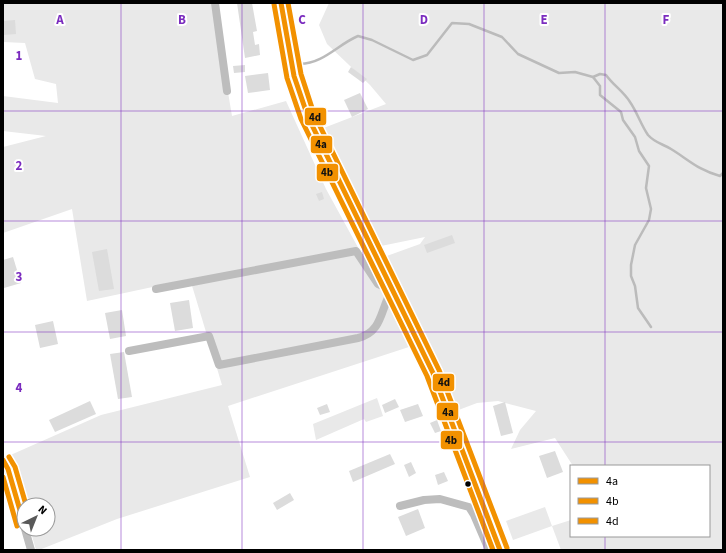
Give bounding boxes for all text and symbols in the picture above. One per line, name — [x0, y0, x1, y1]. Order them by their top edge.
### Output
text: A — [55, 11, 64, 29]
text: B — [178, 11, 186, 29]
text: C — [298, 11, 306, 29]
text: D — [420, 11, 428, 29]
text: E — [540, 11, 548, 29]
text: F — [663, 11, 670, 29]
text: 1 — [16, 47, 23, 65]
line badge: 4d — [304, 107, 327, 126]
text: 4d — [309, 110, 321, 125]
line badge: 4a — [310, 135, 333, 154]
text: 4a — [315, 137, 327, 152]
text: 2 — [16, 157, 23, 175]
line badge: 4b — [316, 163, 339, 182]
text: 4b — [321, 165, 333, 180]
text: 3 — [16, 268, 23, 286]
line badge: 4d — [432, 373, 455, 392]
text: 4d — [438, 375, 450, 390]
text: 4 — [16, 379, 23, 397]
line badge: 4a — [436, 402, 459, 421]
text: 4a — [442, 405, 454, 420]
line badge: 4b — [440, 430, 463, 450]
text: 4b — [445, 433, 457, 448]
legend — [570, 465, 710, 537]
text: 4a — [606, 473, 618, 490]
unlabelled marker — [463, 479, 473, 489]
text: 4b — [606, 493, 619, 510]
north arrow — [16, 497, 56, 537]
text: N — [35, 502, 50, 518]
text: 4d — [606, 513, 619, 530]

